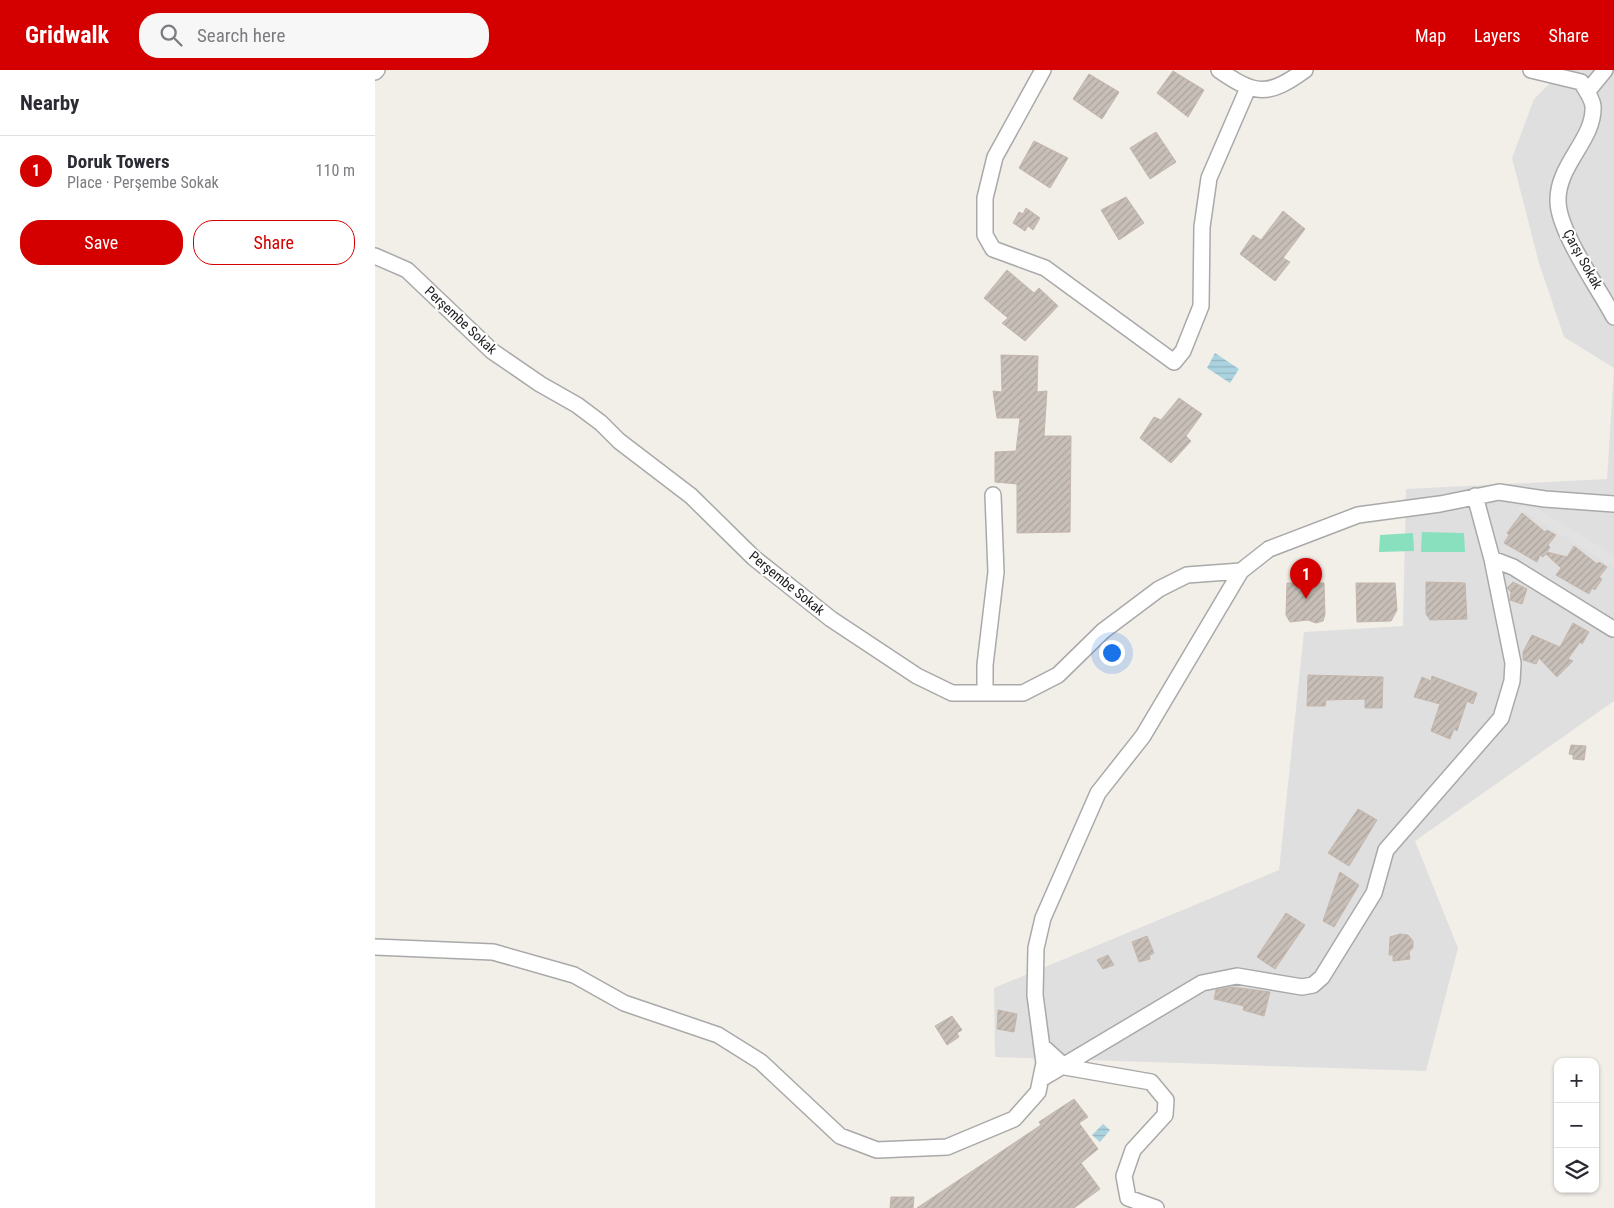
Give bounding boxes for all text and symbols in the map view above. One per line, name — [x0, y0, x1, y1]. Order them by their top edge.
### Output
search box — [139, 13, 489, 58]
text: Gridwalk — [25, 21, 109, 49]
icon: search — [157, 21, 185, 49]
text: Search here — [197, 24, 285, 47]
text: Map — [1415, 25, 1446, 46]
text: Layers — [1474, 25, 1521, 46]
text: Share — [1549, 25, 1589, 46]
text: Nearby — [20, 91, 79, 115]
text: Doruk Towers — [67, 150, 170, 173]
text: 1 — [32, 161, 40, 180]
text: 110 m — [316, 161, 355, 180]
text: Place · Perşembe Sokak — [67, 173, 219, 192]
button: Save — [20, 220, 183, 265]
button: Share — [193, 220, 355, 265]
street label: Çarşı Sokak — [1560, 227, 1606, 292]
street label: Perşembe Sokak — [422, 283, 501, 358]
street label: Perşembe Sokak — [746, 548, 828, 619]
pin: 1 — [1290, 558, 1322, 599]
your location — [1099, 640, 1125, 666]
map controls — [1554, 1058, 1599, 1193]
button: + — [1554, 1058, 1599, 1103]
button: − — [1554, 1103, 1599, 1148]
button: layers — [1554, 1148, 1599, 1193]

